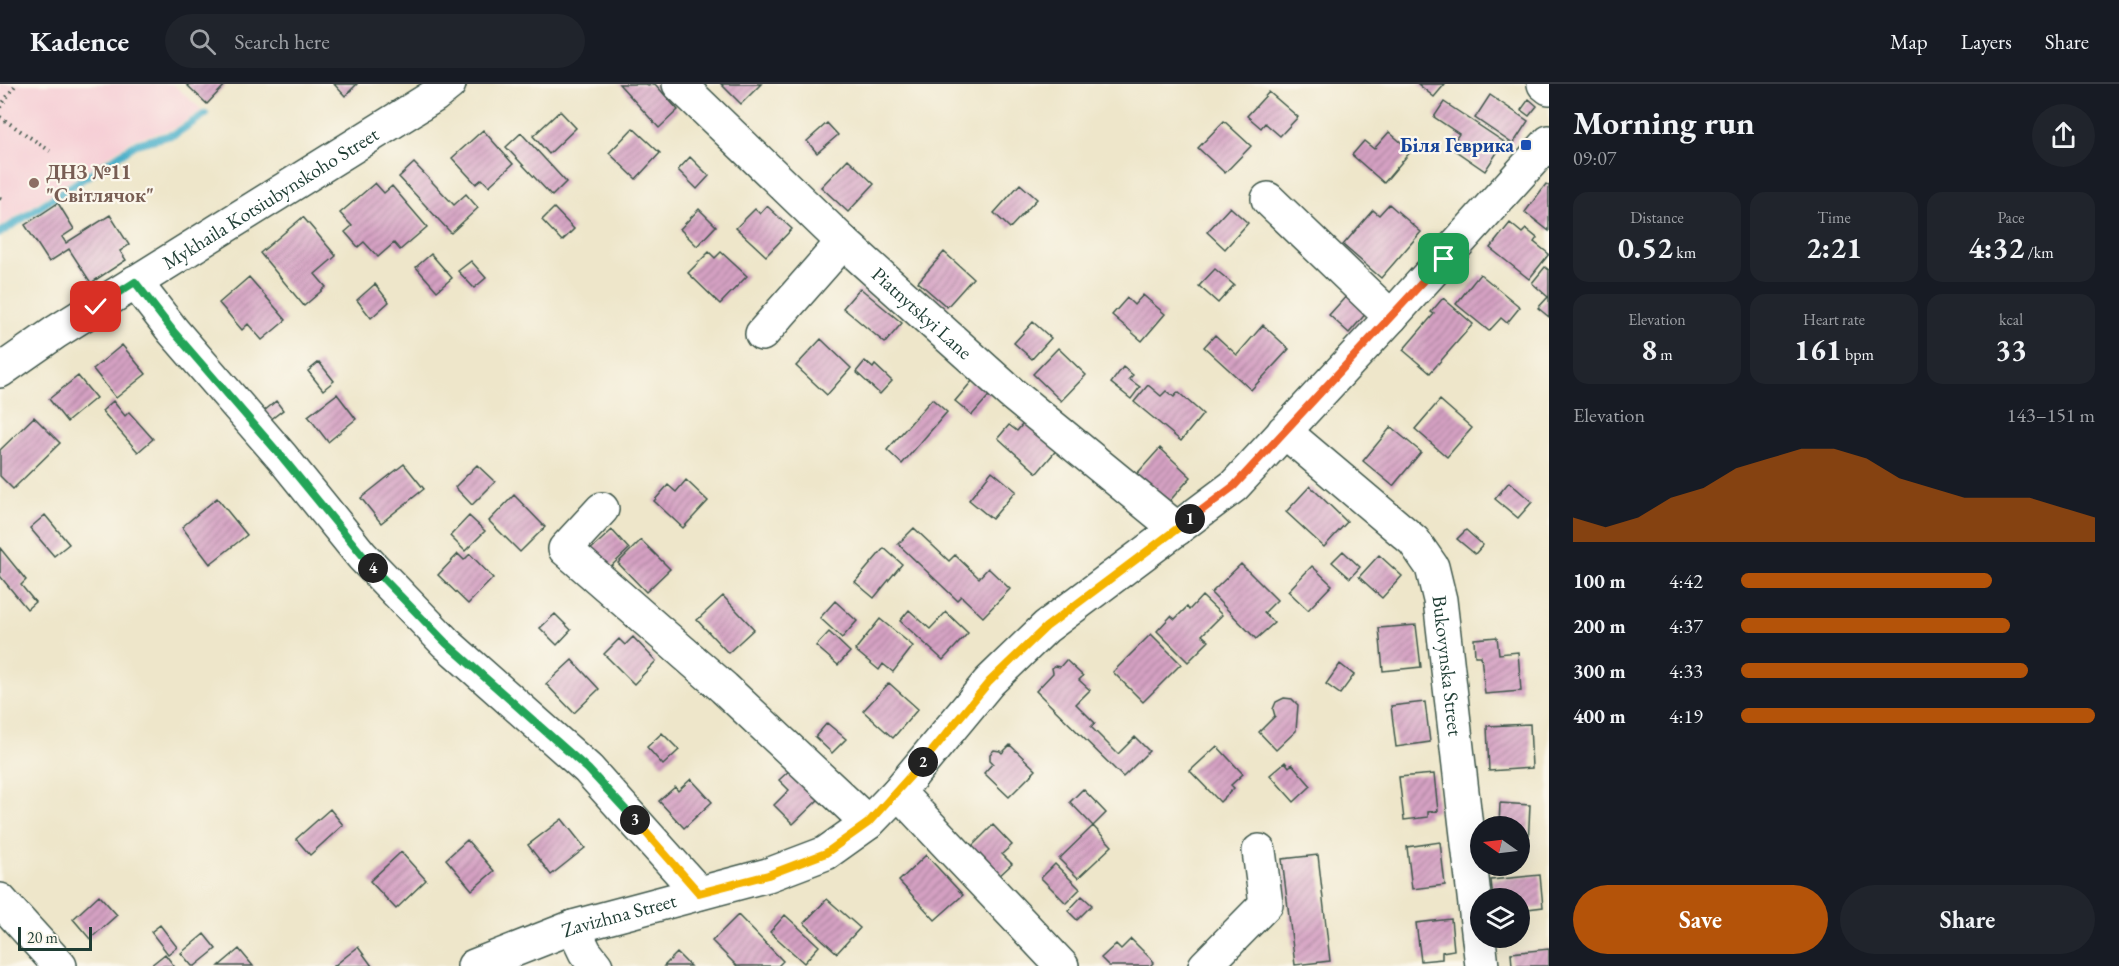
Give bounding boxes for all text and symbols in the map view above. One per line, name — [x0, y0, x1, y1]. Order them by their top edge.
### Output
search box — [165, 14, 585, 68]
text: Kadence — [30, 23, 129, 59]
icon: search — [186, 25, 219, 58]
text: Search here — [234, 27, 330, 56]
text: Map — [1890, 28, 1928, 55]
text: Layers — [1961, 28, 2012, 55]
text: Share — [2045, 28, 2089, 55]
text: Morning run — [1573, 101, 1755, 144]
button: share — [2032, 104, 2095, 167]
street label: Mykhaila Kotsiubynskoho Street — [158, 121, 384, 275]
place label: Біля Геврика — [1400, 132, 1514, 158]
marker: Біля Геврика — [1519, 138, 1533, 152]
text: 09:07 — [1573, 145, 1616, 171]
place label: ДНЗ №11 "Світлячок" — [46, 159, 154, 208]
marker: ДНЗ №11 "Світлячок" — [27, 176, 41, 190]
text: Distance — [1630, 207, 1684, 228]
text: Time — [1817, 207, 1851, 228]
text: Pace — [1998, 207, 2024, 228]
text: 0.52 — [1618, 228, 1673, 267]
text: 2:21 — [1806, 228, 1862, 267]
text: 4:32 — [1968, 228, 2024, 267]
pin — [1418, 233, 1469, 284]
icon: arrive — [1427, 242, 1460, 275]
text: km — [1673, 242, 1696, 263]
text: /km — [2024, 242, 2054, 263]
street label: Piatnytskyi Lane — [866, 261, 978, 365]
pin — [70, 281, 121, 332]
icon: check — [79, 290, 112, 323]
text: Elevation — [1628, 309, 1686, 330]
text: Heart rate — [1803, 309, 1865, 330]
text: kcal — [1999, 309, 2023, 330]
text: 8 — [1641, 330, 1657, 369]
text: 161 — [1794, 330, 1842, 369]
text: 33 — [1995, 330, 2027, 369]
text: m — [1657, 344, 1673, 365]
text: bpm — [1842, 344, 1874, 365]
text: Elevation — [1573, 402, 1645, 428]
text: 143–151 m — [2007, 402, 2095, 428]
pin: 1 — [1175, 504, 1205, 534]
text: 1 — [1186, 508, 1194, 529]
pin: 4 — [358, 553, 388, 583]
text: 4 — [369, 557, 377, 578]
text: 100 m — [1573, 568, 1626, 594]
text: 4:42 — [1669, 568, 1703, 594]
street label: Bukovynska Street — [1427, 594, 1469, 738]
text: 200 m — [1573, 613, 1626, 639]
text: 4:37 — [1669, 613, 1703, 639]
text: 300 m — [1573, 658, 1626, 684]
text: 4:33 — [1669, 658, 1703, 684]
text: 400 m — [1573, 703, 1626, 729]
text: 4:19 — [1669, 703, 1703, 729]
pin: 2 — [908, 747, 938, 777]
text: 2 — [919, 751, 927, 772]
pin: 3 — [620, 805, 650, 835]
text: 3 — [631, 809, 639, 830]
north arrow — [1470, 816, 1530, 876]
map controls — [1470, 816, 1530, 948]
button: Save — [1573, 885, 1828, 954]
button: Share — [1840, 885, 2095, 954]
street label: Zavizhna Street — [558, 887, 680, 943]
button: layers — [1470, 888, 1530, 948]
scale bar — [18, 924, 92, 952]
text: 20 m — [27, 927, 58, 948]

